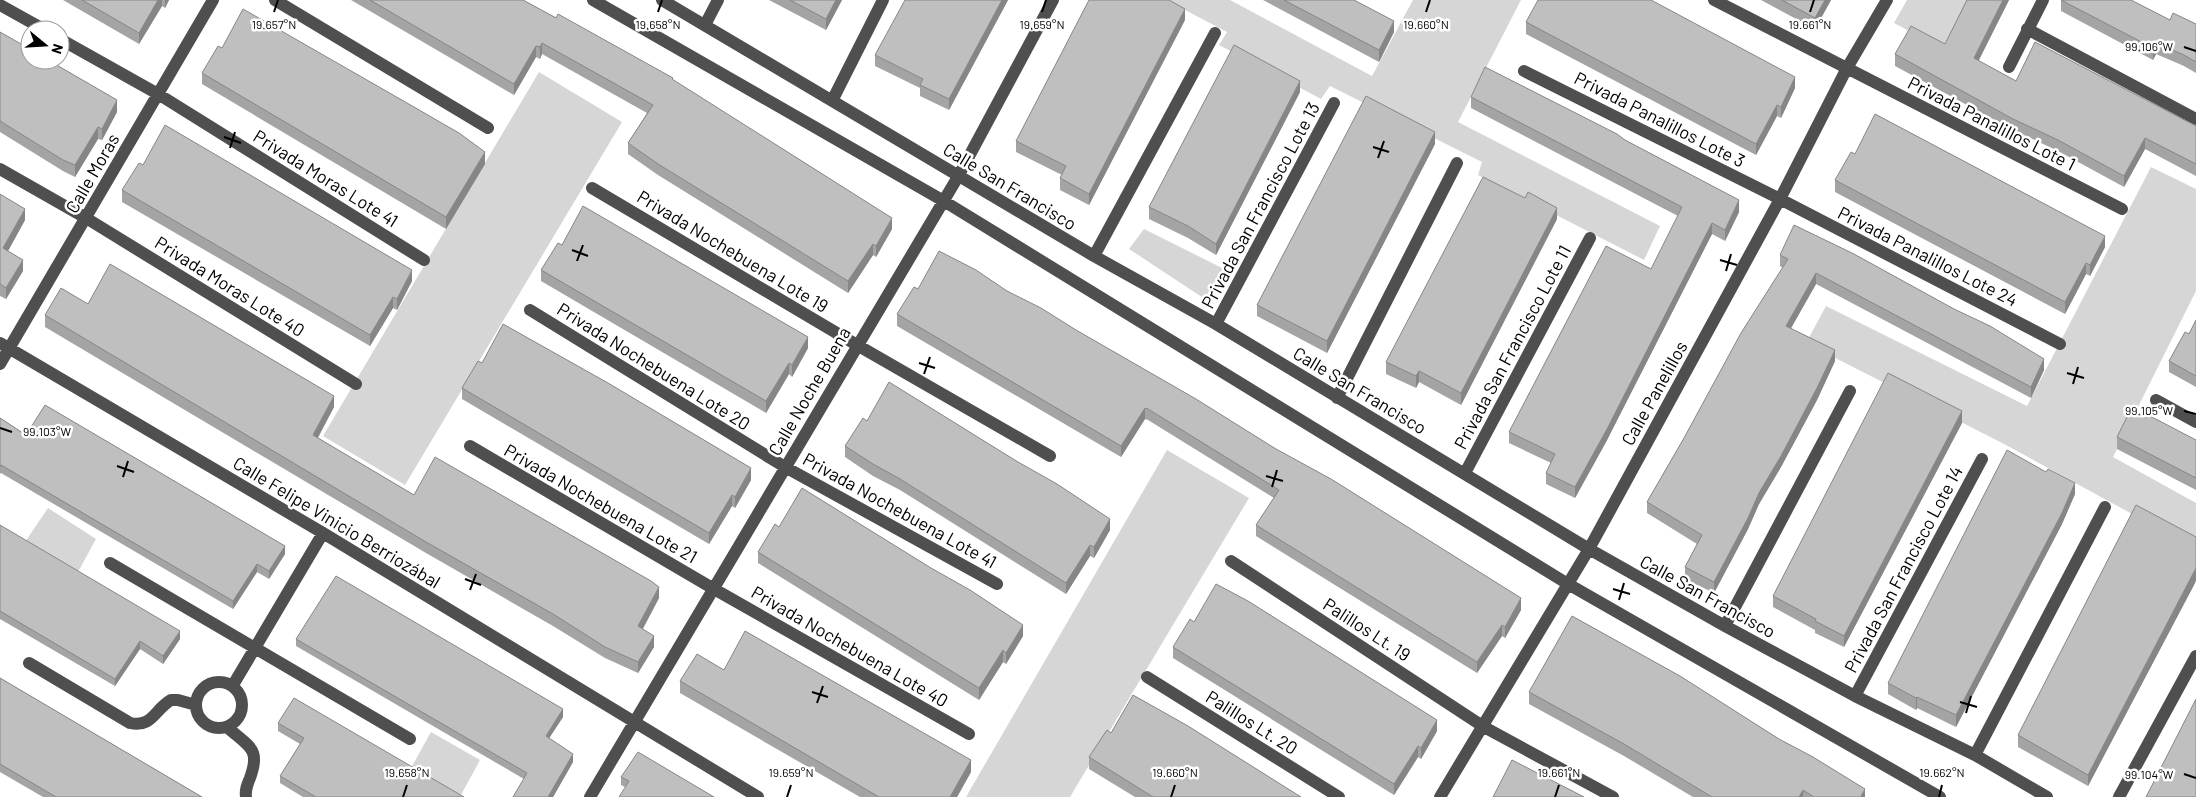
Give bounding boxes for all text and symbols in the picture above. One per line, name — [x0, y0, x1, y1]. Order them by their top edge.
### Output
text: 19.657°N — [252, 17, 296, 31]
text: 19.658°N — [635, 17, 681, 31]
text: 19.659°N — [1019, 17, 1065, 31]
text: 19.660°N — [1403, 17, 1449, 31]
text: 19.661°N — [1789, 17, 1831, 31]
north arrow — [20, 20, 70, 70]
text: 99.106°W — [2125, 39, 2174, 53]
text: N — [48, 42, 67, 56]
street label: Privada Panalillos Lote 3 — [1571, 66, 1749, 172]
street label: Privada Panalillos Lote 1 — [1904, 71, 2080, 175]
street label: Privada San Francisco Lote 13 — [1196, 98, 1324, 312]
street label: Privada Moras Lote 41 — [250, 125, 402, 231]
street label: Calle Moras — [60, 129, 124, 217]
street label: Calle San Francisco — [939, 138, 1081, 234]
street label: Privada Nochebuena Lote 19 — [633, 185, 833, 317]
street label: Privada Panalillos Lote 24 — [1834, 201, 2022, 311]
street label: Privada Moras Lote 40 — [151, 231, 309, 341]
street label: Privada San Francisco Lote 11 — [1449, 241, 1575, 453]
street label: Privada Nochebuena Lote 20 — [553, 298, 755, 434]
street label: Calle Noche Buena — [763, 323, 855, 459]
street label: Calle Panelillos — [1616, 337, 1692, 449]
street label: Calle San Francisco — [1289, 342, 1431, 438]
text: 99.105°W — [2125, 403, 2174, 417]
text: 99.103°W — [23, 424, 72, 438]
street label: Privada Nochebuena Lote 21 — [501, 439, 701, 567]
street label: Privada Nochebuena Lote 41 — [799, 448, 1001, 572]
street label: Calle Felipe Vinicio Berriozábal — [229, 451, 445, 593]
street label: Privada San Francisco Lote 14 — [1839, 462, 1967, 676]
street label: Calle San Francisco — [1636, 550, 1780, 642]
street label: Privada Nochebuena Lote 40 — [748, 581, 952, 711]
street label: Palillos Lt. 19 — [1319, 593, 1415, 665]
street label: Palillos Lt. 20 — [1202, 685, 1302, 759]
text: 19.658°N — [384, 765, 430, 779]
text: 19.659°N — [768, 765, 814, 779]
text: 19.660°N — [1152, 765, 1198, 779]
text: 19.661°N — [1538, 765, 1580, 779]
text: 19.662°N — [1919, 765, 1965, 779]
text: 99.104°W — [2125, 767, 2174, 781]

